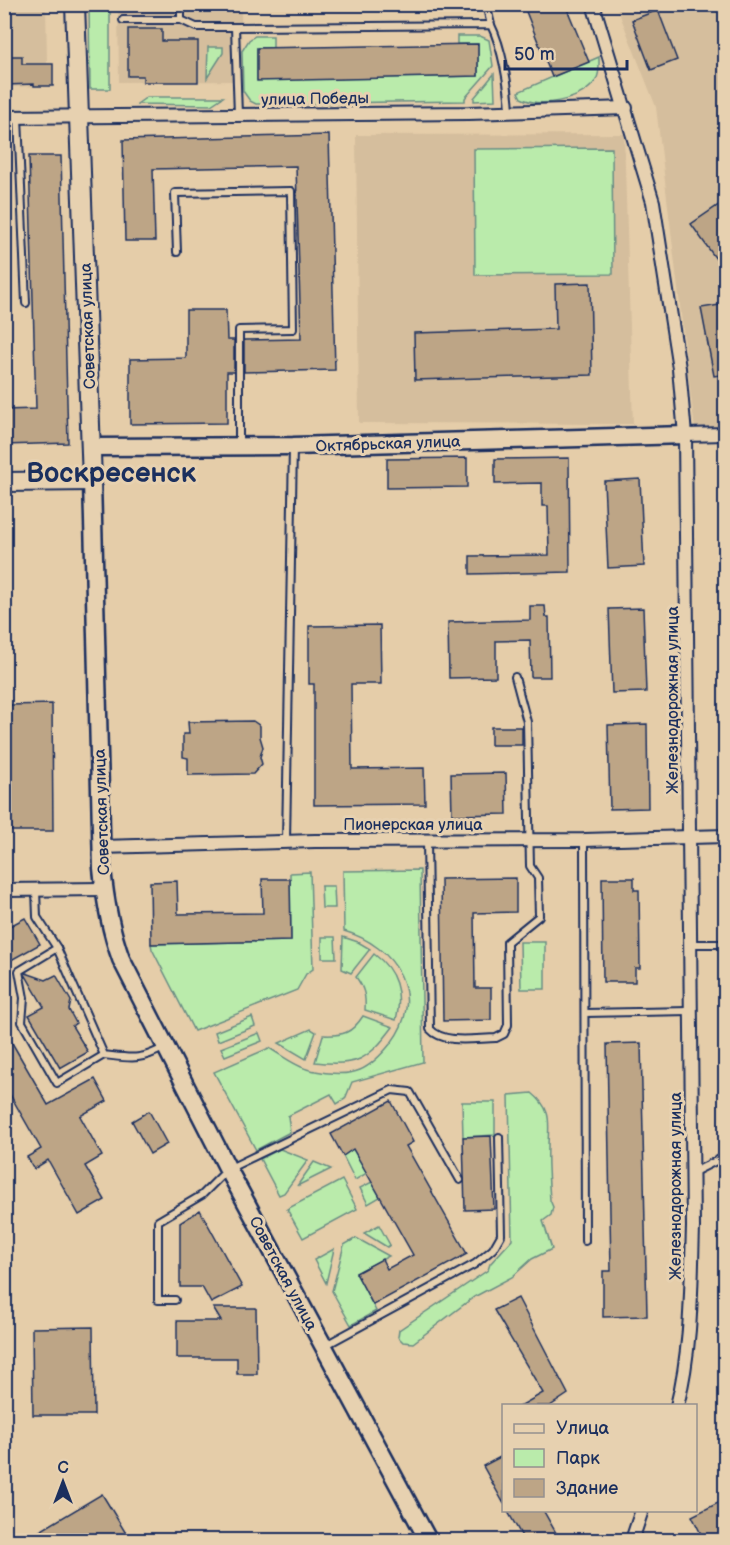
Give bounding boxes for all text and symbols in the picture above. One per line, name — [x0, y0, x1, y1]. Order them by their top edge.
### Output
scale bar — [505, 33, 626, 71]
text: 50 m — [514, 44, 555, 65]
street label: улица Победы — [261, 89, 369, 110]
street label: Советская улица — [77, 262, 100, 390]
street label: Октябрьская улица — [315, 432, 461, 457]
district label: Воскресенск — [26, 457, 197, 490]
street label: Железнодорожная улица — [664, 606, 683, 794]
street label: Советская улица — [91, 748, 114, 876]
street label: Пионерская улица — [343, 816, 483, 835]
street label: Железнодорожная улица — [667, 1092, 686, 1280]
street label: Советская улица — [245, 1213, 321, 1335]
legend — [502, 1404, 697, 1512]
text: Улица — [556, 1418, 610, 1439]
text: Парк — [556, 1448, 600, 1469]
north arrow — [33, 1452, 93, 1512]
text: С — [57, 1459, 69, 1478]
text: Здание — [556, 1478, 618, 1499]

